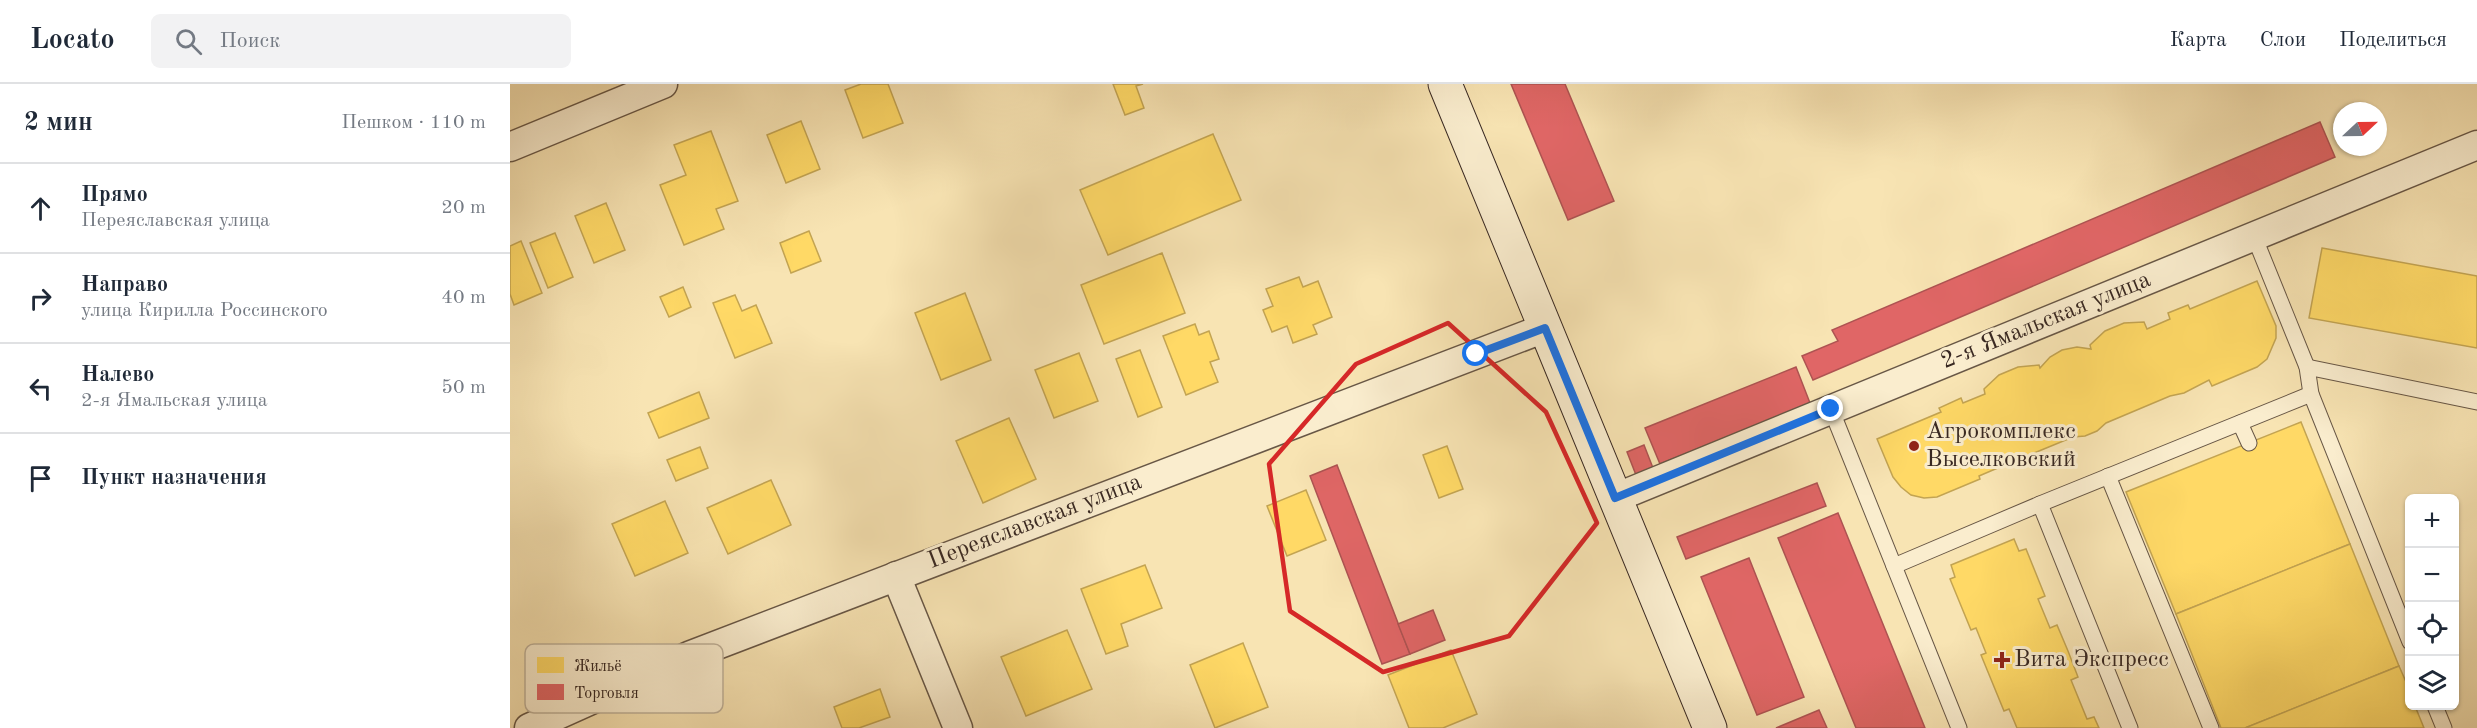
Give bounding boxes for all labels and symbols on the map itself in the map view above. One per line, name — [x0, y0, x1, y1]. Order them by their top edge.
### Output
north arrow — [2333, 102, 2387, 156]
street label: 2-я Ямальская улица — [1938, 268, 2154, 374]
route start — [1462, 340, 1488, 366]
route end — [1817, 395, 1843, 421]
place label: Агрокомплекс Выселковский — [1926, 420, 2076, 472]
marker: Агрокомплекс Выселковский — [1907, 439, 1921, 453]
street label: Переяславская улица — [925, 470, 1145, 574]
legend — [525, 644, 723, 713]
place label: Вита Экспресс — [2014, 648, 2169, 672]
marker: Вита Экспресс — [1995, 653, 2009, 667]
text: Жильё — [574, 659, 622, 675]
text: Торговля — [574, 686, 639, 702]

